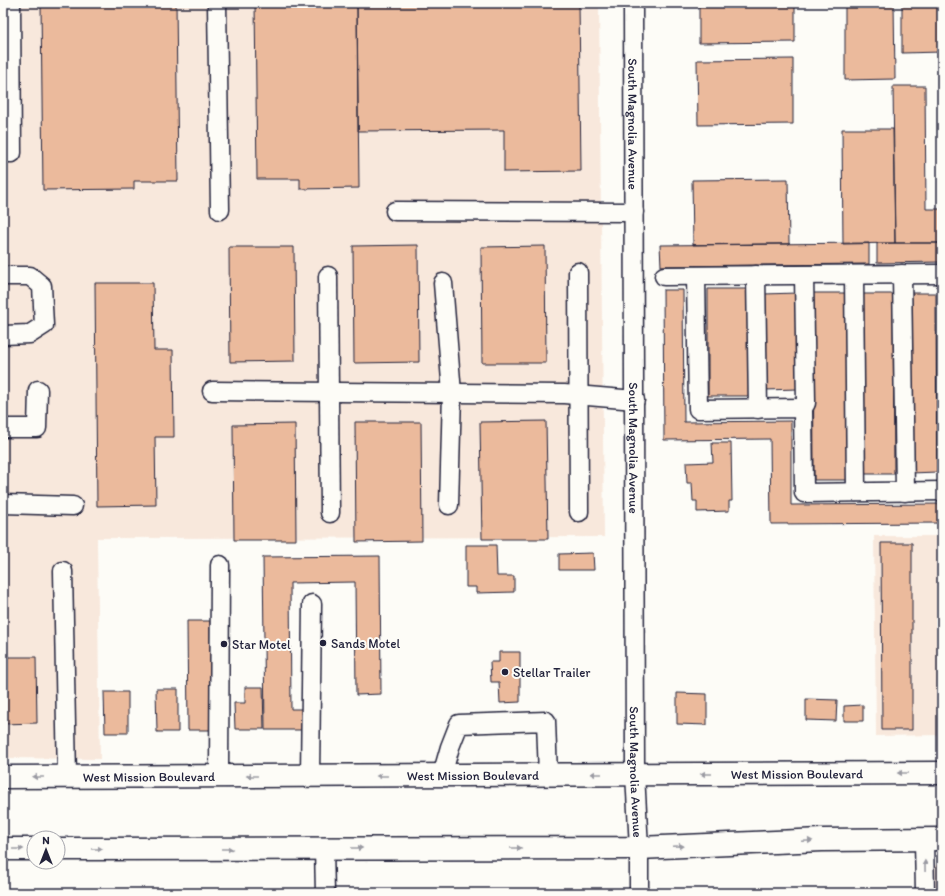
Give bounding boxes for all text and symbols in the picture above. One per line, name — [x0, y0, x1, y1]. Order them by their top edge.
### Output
street label: South Magnolia Avenue — [625, 58, 640, 190]
street label: South Magnolia Avenue — [626, 382, 641, 514]
place label: Sands Motel — [331, 636, 400, 651]
place label: Star Motel — [232, 637, 291, 652]
marker: Sands Motel — [318, 638, 328, 648]
marker: Star Motel — [219, 639, 229, 649]
place label: Stellar Trailer — [513, 665, 591, 680]
marker: Stellar Trailer — [500, 667, 510, 677]
street label: South Magnolia Avenue — [627, 706, 645, 838]
street label: West Mission Boulevard — [731, 766, 863, 782]
street label: West Mission Boulevard — [407, 768, 539, 783]
street label: West Mission Boulevard — [83, 769, 215, 785]
one-way arrow — [896, 770, 909, 776]
one-way arrow — [589, 771, 602, 777]
one-way arrow — [699, 771, 712, 777]
one-way arrow — [245, 773, 258, 779]
one-way arrow — [375, 773, 388, 779]
one-way arrow — [31, 774, 44, 780]
north arrow — [26, 830, 66, 870]
text: N — [42, 834, 50, 847]
one-way arrow — [801, 838, 814, 844]
one-way arrow — [672, 843, 684, 850]
one-way arrow — [351, 845, 364, 851]
one-way arrow — [510, 845, 523, 851]
one-way arrow — [12, 846, 25, 852]
one-way arrow — [91, 846, 104, 852]
one-way arrow — [221, 846, 234, 852]
one-way arrow — [922, 859, 928, 872]

